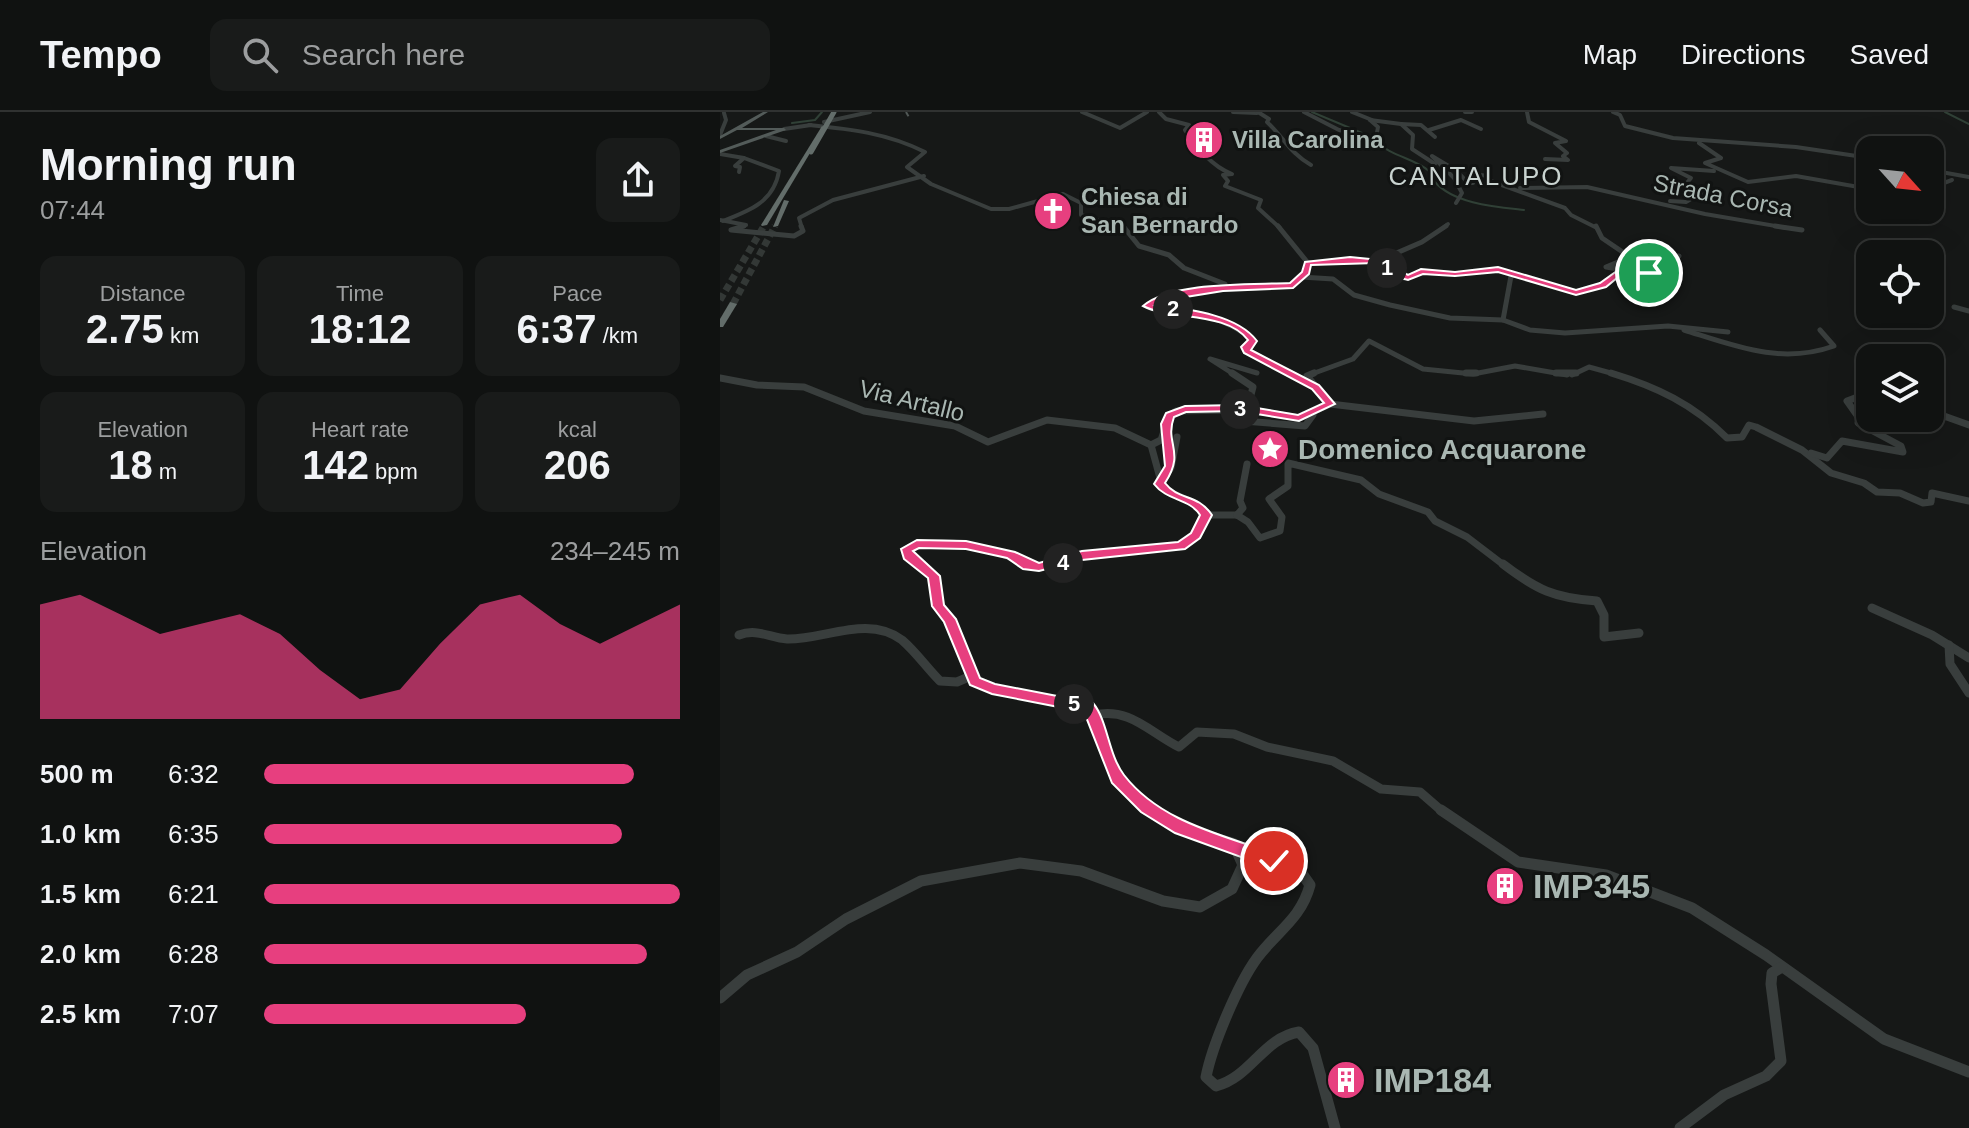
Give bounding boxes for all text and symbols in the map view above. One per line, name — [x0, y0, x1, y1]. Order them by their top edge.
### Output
search box — [210, 19, 770, 91]
icon: search — [238, 33, 282, 77]
text: Tempo — [40, 34, 162, 76]
text: Search here — [302, 38, 465, 71]
text: Map — [1583, 39, 1637, 70]
text: Directions — [1681, 39, 1806, 70]
text: Saved — [1850, 39, 1929, 70]
building icon: Villa Carolina — [1183, 119, 1225, 161]
place label: Villa Carolina — [1232, 126, 1384, 153]
north arrow — [1856, 136, 1944, 224]
map controls — [1856, 136, 1944, 432]
button: share — [596, 138, 680, 222]
text: Morning run — [40, 140, 297, 189]
district label: CANTALUPO — [1389, 161, 1564, 191]
street label: Strada Corsa — [1651, 169, 1796, 222]
place label: Chiesa di San Bernardo — [1081, 183, 1238, 238]
church icon: Chiesa di San Bernardo — [1032, 190, 1074, 232]
text: 07:44 — [40, 195, 105, 225]
pin — [1615, 239, 1683, 307]
button: locate — [1856, 240, 1944, 328]
pin: 1 — [1367, 248, 1407, 288]
icon: arrive — [1627, 251, 1671, 295]
text: 1 — [1381, 255, 1393, 280]
text: Distance — [100, 281, 185, 306]
text: Time — [336, 281, 384, 306]
text: Pace — [552, 281, 602, 306]
pin: 2 — [1153, 289, 1193, 329]
text: 2 — [1167, 296, 1179, 321]
text: 2.75 — [86, 307, 164, 351]
text: 18:12 — [309, 307, 411, 351]
text: 6:37 — [517, 307, 597, 351]
text: km — [164, 323, 199, 348]
text: /km — [597, 323, 638, 348]
button: layers — [1856, 344, 1944, 432]
street label: Via Artallo — [857, 374, 968, 427]
pin: 3 — [1220, 389, 1260, 429]
text: 3 — [1234, 396, 1246, 421]
text: Elevation — [97, 417, 188, 442]
text: Heart rate — [311, 417, 409, 442]
text: kcal — [558, 417, 597, 442]
place icon: Domenico Acquarone — [1249, 428, 1291, 470]
place label: Domenico Acquarone — [1298, 434, 1586, 465]
text: 18 — [108, 443, 153, 487]
text: 142 — [302, 443, 369, 487]
text: 206 — [544, 443, 611, 487]
text: m — [153, 459, 177, 484]
text: bpm — [369, 459, 418, 484]
text: Elevation — [40, 536, 147, 566]
text: 234–245 m — [550, 536, 680, 566]
pin: 4 — [1043, 543, 1083, 583]
text: 4 — [1057, 550, 1069, 575]
pin: 5 — [1054, 684, 1094, 724]
text: 5 — [1068, 691, 1080, 716]
text: 500 m — [40, 759, 114, 789]
text: 6:32 — [168, 759, 219, 789]
text: 1.0 km — [40, 819, 121, 849]
text: 6:35 — [168, 819, 219, 849]
pin — [1240, 827, 1308, 895]
icon: check — [1252, 839, 1296, 883]
building icon: IMP345 — [1484, 865, 1526, 907]
place label: IMP345 — [1533, 867, 1650, 905]
text: 1.5 km — [40, 879, 121, 909]
text: 6:21 — [168, 879, 219, 909]
text: 2.0 km — [40, 939, 121, 969]
text: 6:28 — [168, 939, 219, 969]
text: 2.5 km — [40, 999, 121, 1029]
text: 7:07 — [168, 999, 219, 1029]
building icon: IMP184 — [1325, 1059, 1367, 1101]
place label: IMP184 — [1374, 1061, 1491, 1099]

